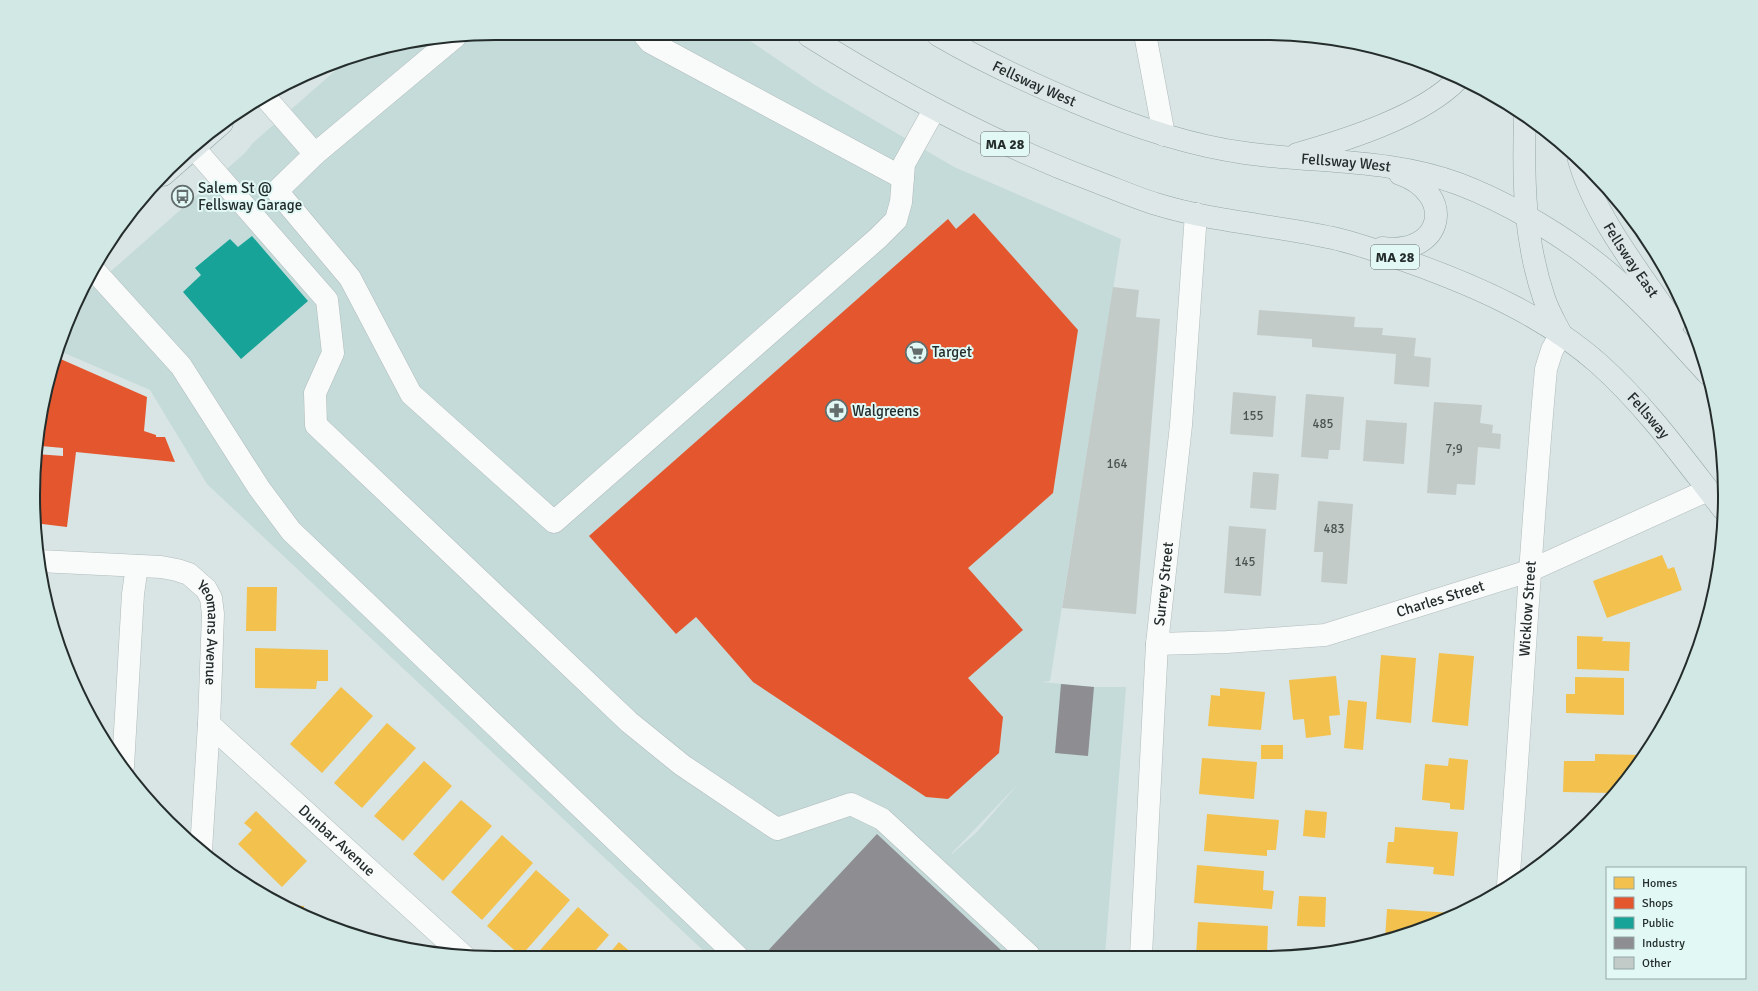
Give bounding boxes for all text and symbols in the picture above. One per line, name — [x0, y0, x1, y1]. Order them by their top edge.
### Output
street label: Fellsway West — [989, 57, 1079, 110]
road number: MA 28 — [981, 132, 1029, 156]
street label: Fellsway West — [1300, 150, 1392, 176]
place label: Salem St @ Fellsway Garage — [198, 179, 302, 214]
bus stop icon: Salem St @ Fellsway Garage — [170, 184, 196, 210]
street label: Fellsway East — [1600, 219, 1662, 301]
road number: MA 28 — [1371, 245, 1419, 269]
supermarket icon: Target — [903, 339, 929, 365]
place label: Target — [932, 343, 972, 361]
street label: Fellsway — [1624, 389, 1673, 442]
pharmacy icon: Walgreens — [824, 398, 850, 424]
place label: Walgreens — [852, 402, 919, 420]
house number: 155 — [1242, 408, 1264, 424]
house number: 485 — [1312, 416, 1334, 432]
house number: 7;9 — [1445, 441, 1463, 457]
house number: 164 — [1106, 456, 1128, 472]
house number: 483 — [1323, 521, 1345, 537]
street label: Surrey Street — [1150, 541, 1177, 627]
house number: 145 — [1234, 554, 1256, 570]
street label: Wicklow Street — [1515, 560, 1540, 657]
street label: Yeomans Avenue — [193, 576, 222, 685]
street label: Charles Street — [1394, 577, 1486, 621]
street label: Dunbar Avenue — [295, 801, 379, 880]
legend — [1606, 867, 1746, 979]
text: Homes — [1642, 876, 1677, 891]
text: Shops — [1642, 896, 1673, 911]
text: Public — [1642, 916, 1674, 931]
text: Industry — [1642, 936, 1685, 951]
text: Other — [1642, 956, 1672, 971]

